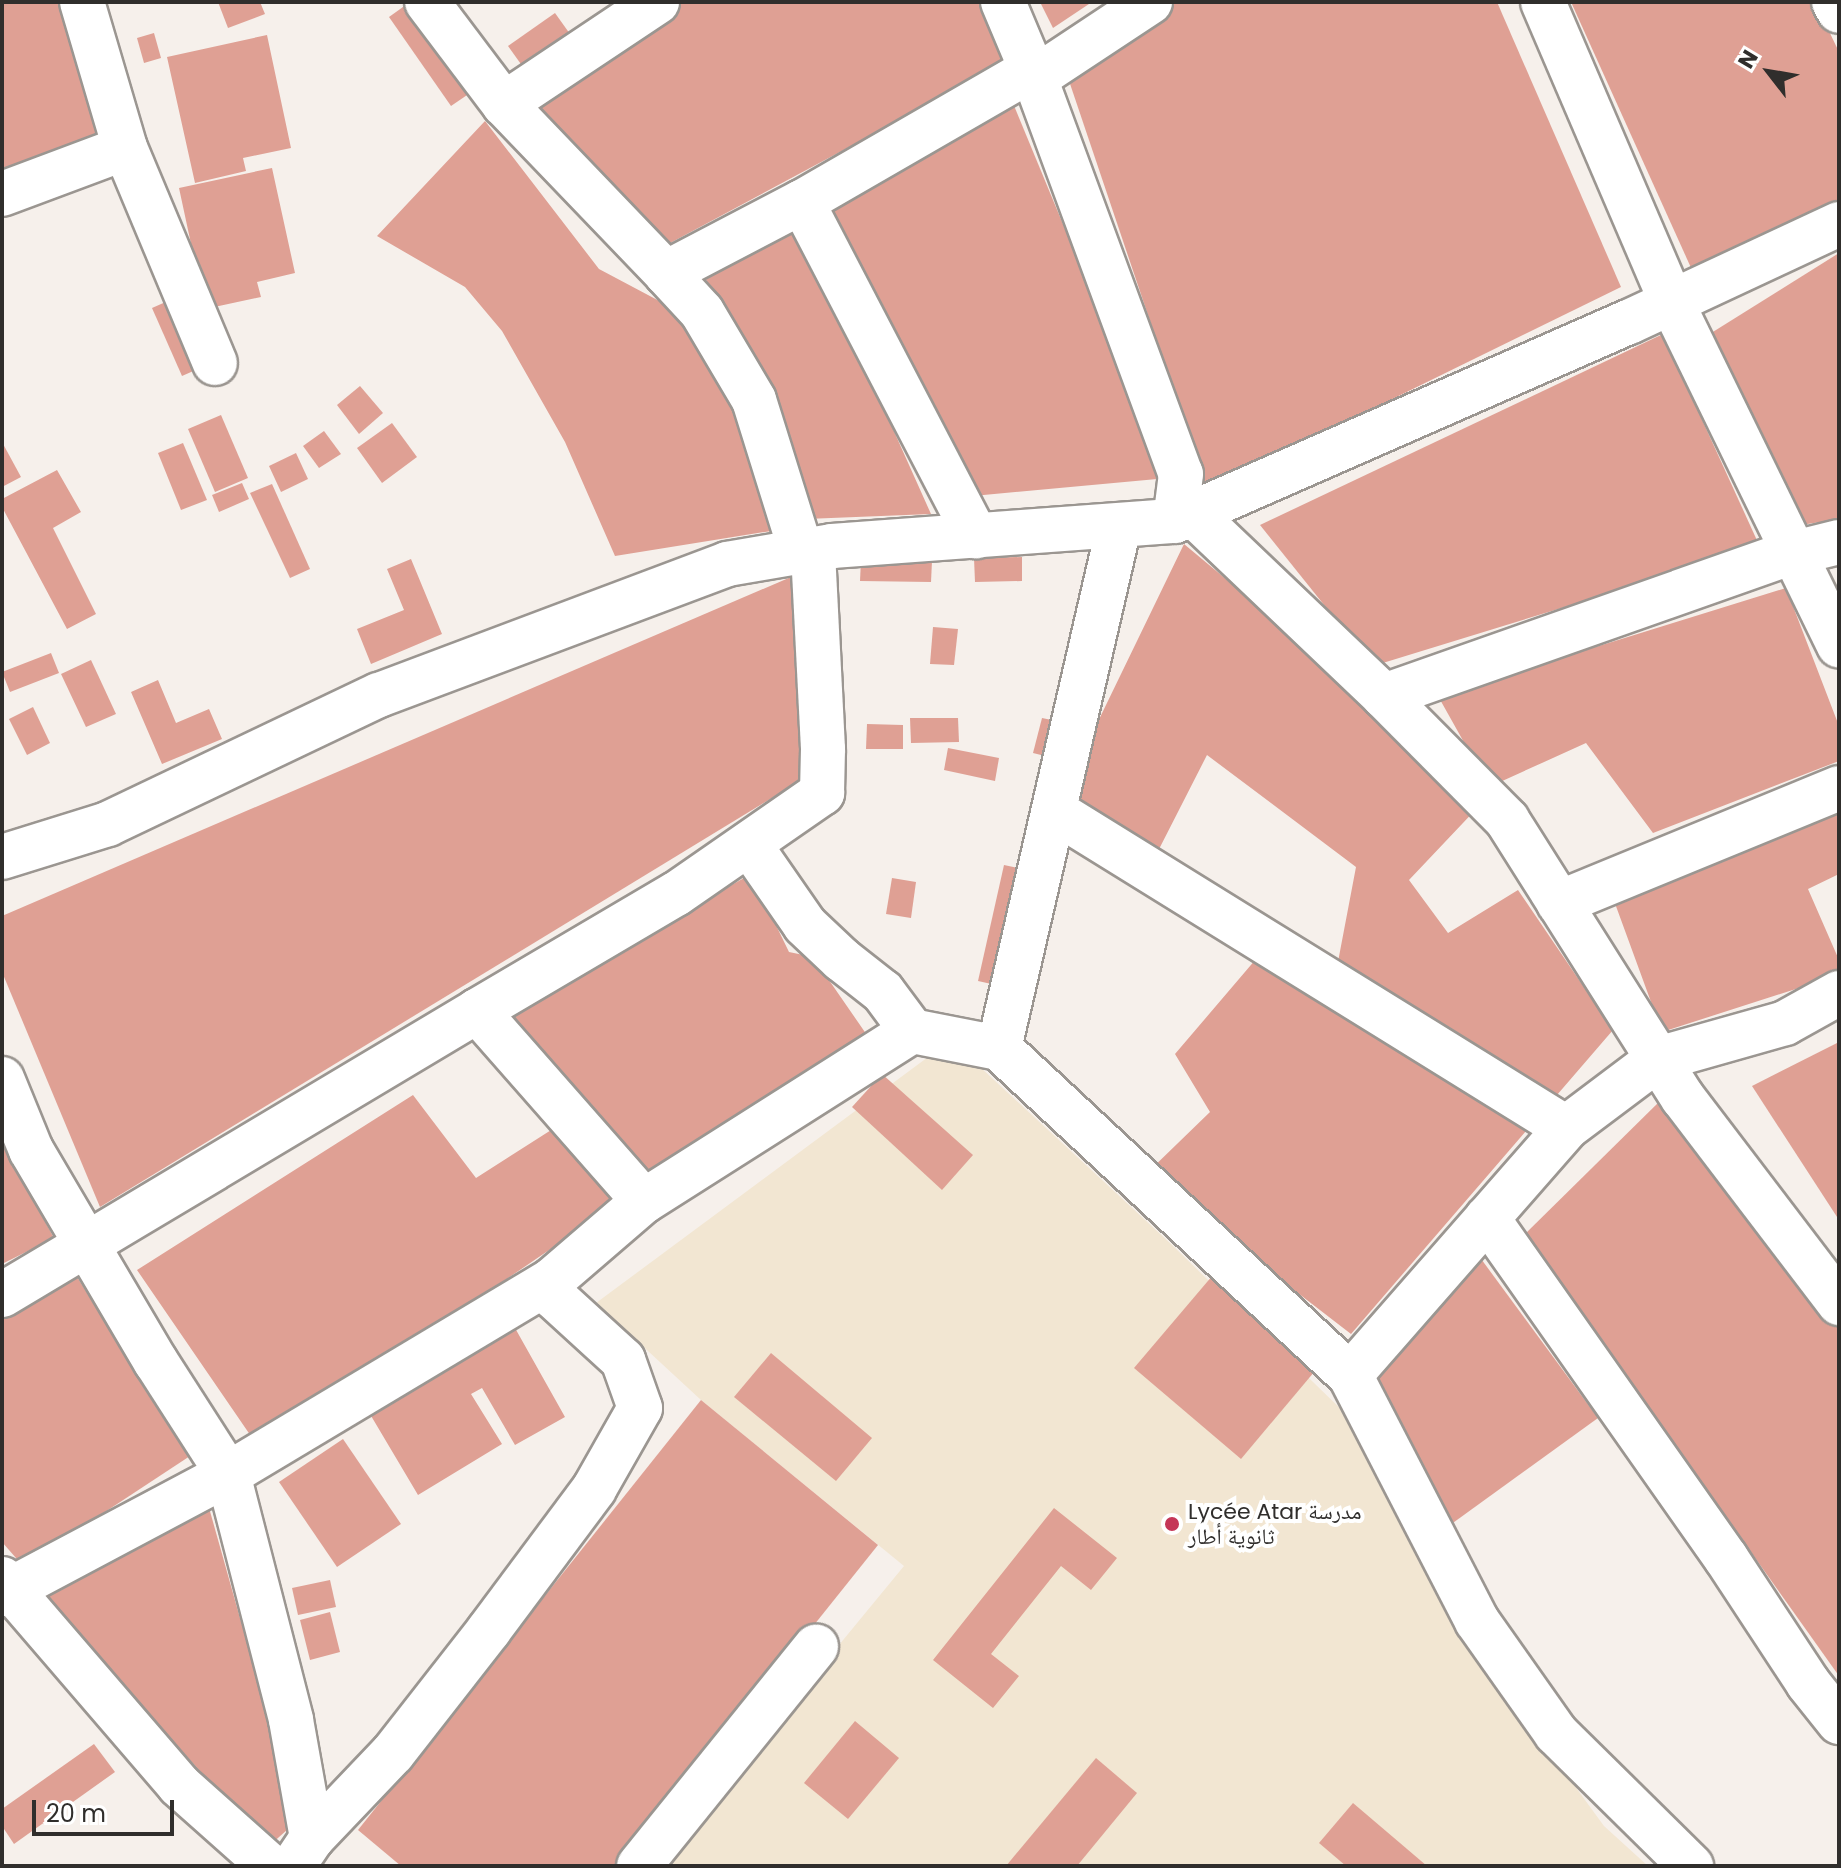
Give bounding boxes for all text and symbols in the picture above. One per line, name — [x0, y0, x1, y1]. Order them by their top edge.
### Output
north arrow — [1729, 32, 1809, 112]
text: N — [1730, 44, 1766, 74]
place label: Lycée Atar مدرسة ثانوية أطار — [1188, 1498, 1362, 1550]
marker: Lycée Atar مدرسة ثانوية أطار — [1163, 1515, 1181, 1533]
scale bar — [36, 1784, 178, 1834]
text: 20 m — [46, 1797, 106, 1830]

